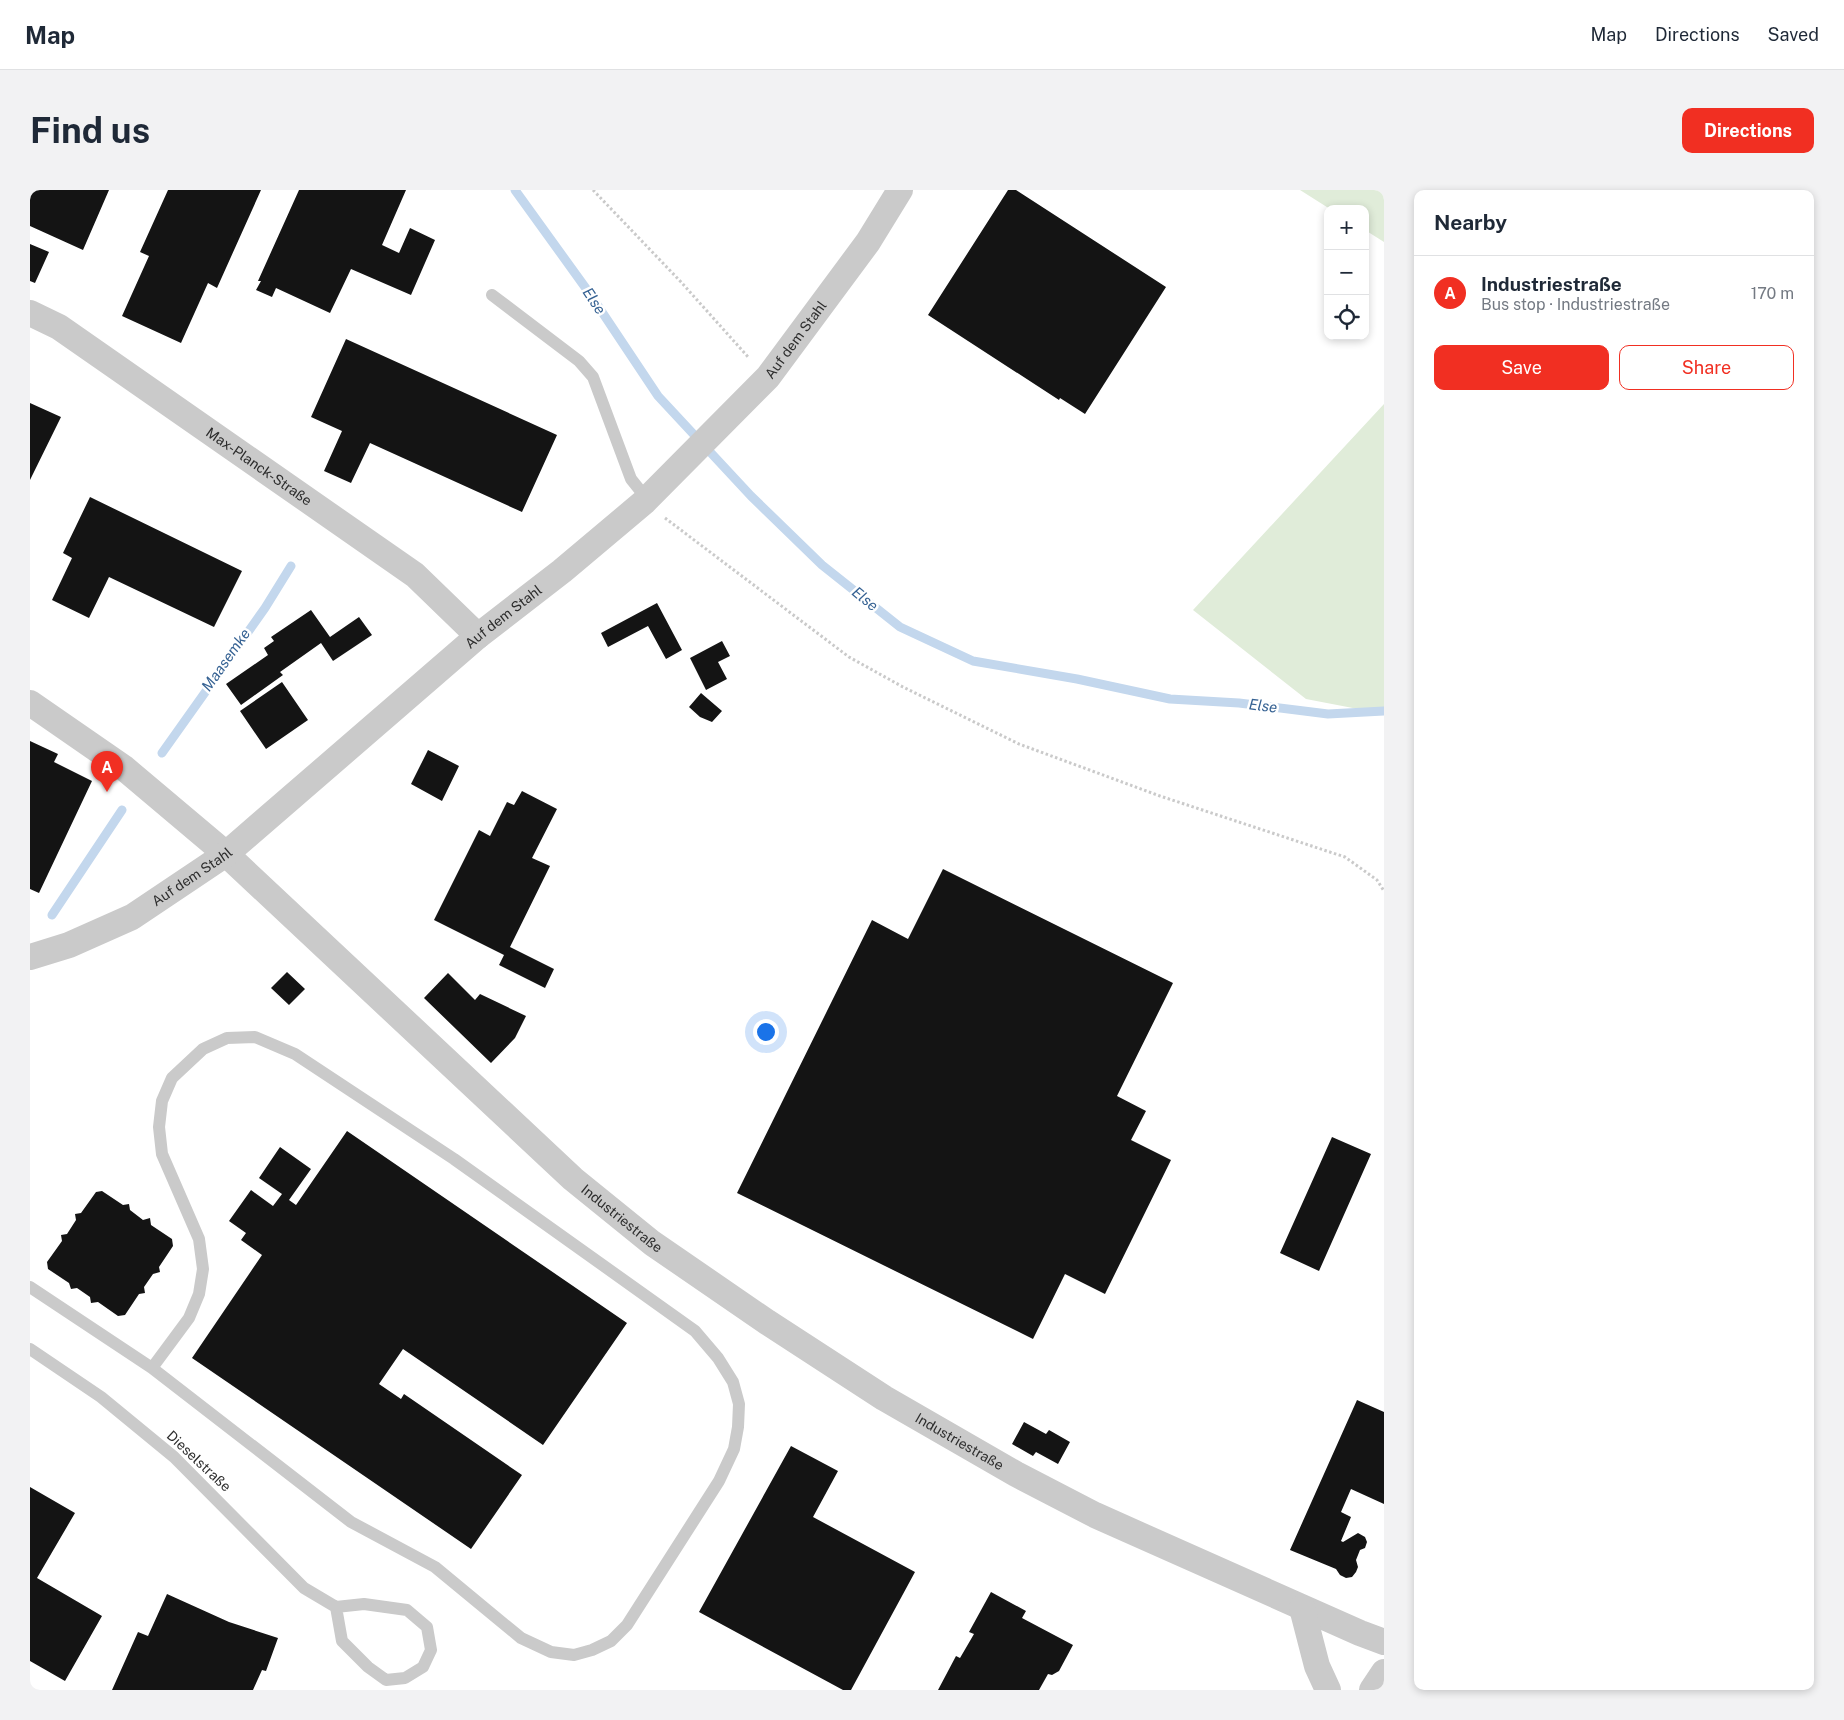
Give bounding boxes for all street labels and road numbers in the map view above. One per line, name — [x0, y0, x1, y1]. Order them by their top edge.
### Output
street label: Auf dem Stahl — [761, 297, 830, 382]
street label: Max-Planck-Straße — [203, 424, 315, 509]
street label: Auf dem Stahl — [462, 582, 545, 652]
street label: Auf dem Stahl — [149, 844, 236, 909]
street label: Industriestraße — [578, 1181, 666, 1256]
street label: Industriestraße — [912, 1410, 1007, 1473]
street label: Dieselstraße — [164, 1427, 234, 1495]

